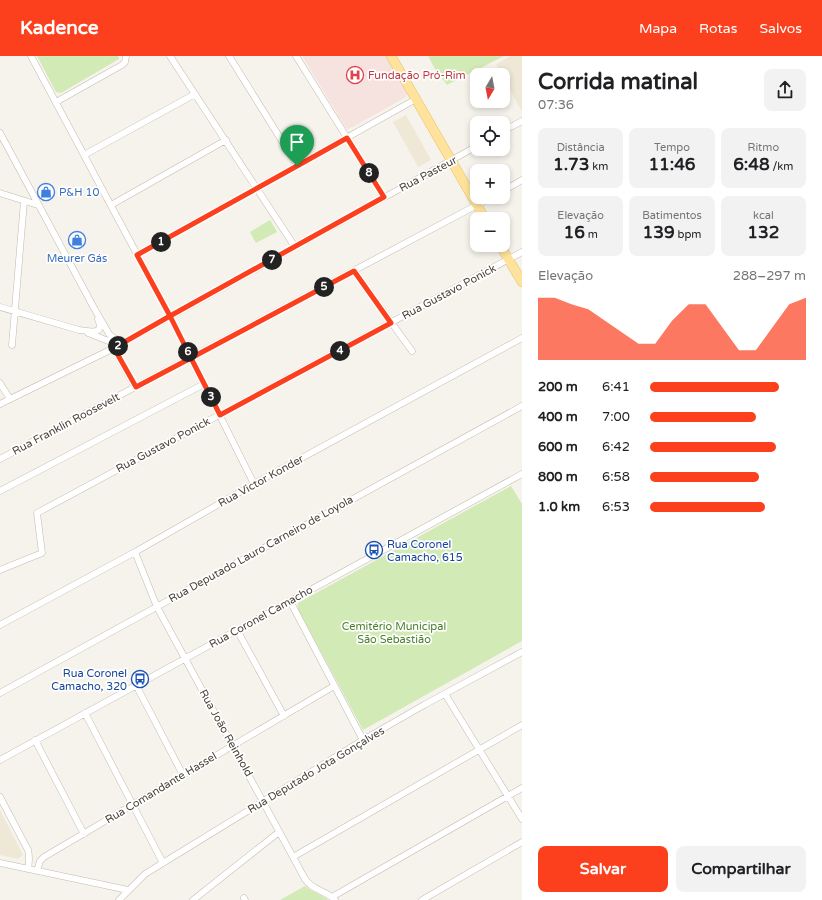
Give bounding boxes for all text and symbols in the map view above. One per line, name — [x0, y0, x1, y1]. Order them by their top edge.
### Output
text: Kadence — [20, 17, 99, 39]
text: Mapa — [639, 20, 677, 37]
text: Rotas — [699, 20, 737, 37]
text: Salvos — [759, 20, 802, 37]
hospital icon: Fundação Pró-Rim — [345, 65, 365, 85]
north arrow — [470, 68, 510, 108]
map controls — [470, 68, 510, 252]
place label: Fundação Pró-Rim — [368, 69, 466, 82]
text: Corrida matinal — [538, 69, 698, 95]
button: share — [764, 69, 806, 111]
text: 07:36 — [538, 97, 574, 113]
button: locate — [470, 116, 510, 156]
pin — [280, 125, 314, 166]
icon: arrive — [286, 131, 308, 153]
text: Distância — [557, 141, 605, 154]
text: Tempo — [654, 141, 690, 154]
text: Ritmo — [748, 141, 779, 154]
street label: Rua Pasteur — [397, 153, 460, 195]
text: 1.73 — [553, 154, 589, 175]
text: 11:46 — [648, 154, 696, 175]
text: 6:48 — [733, 154, 770, 175]
text: km — [589, 160, 608, 173]
text: /km — [770, 160, 793, 173]
pin: 8 — [359, 163, 379, 183]
button: + — [470, 164, 510, 204]
text: 8 — [366, 166, 372, 179]
shop icon: P&H 10 — [36, 182, 56, 202]
place label: P&H 10 — [59, 186, 99, 199]
text: Elevação — [557, 209, 604, 222]
text: Batimentos — [642, 209, 702, 222]
text: kcal — [753, 209, 774, 222]
button: − — [470, 212, 510, 252]
text: 16 — [564, 222, 585, 243]
text: 139 — [643, 222, 675, 243]
text: 132 — [747, 222, 779, 243]
text: m — [585, 228, 598, 241]
text: bpm — [675, 228, 701, 241]
shop icon: Meurer Gás — [67, 230, 87, 250]
pin: 1 — [151, 232, 171, 252]
text: 1 — [158, 235, 164, 248]
pin: 7 — [262, 250, 282, 270]
place label: Meurer Gás — [47, 252, 107, 265]
text: 7 — [269, 253, 275, 266]
street label: Rua Gustavo Ponick — [400, 262, 498, 322]
text: Elevação — [538, 268, 593, 284]
text: 288–297 m — [733, 268, 806, 284]
pin: 5 — [314, 277, 334, 297]
text: 5 — [321, 280, 327, 293]
pin: 2 — [108, 336, 128, 356]
text: 2 — [115, 339, 121, 352]
pin: 4 — [330, 341, 350, 361]
pin: 6 — [178, 342, 198, 362]
text: 4 — [337, 344, 343, 357]
text: 6 — [185, 345, 191, 358]
text: 200 m — [538, 379, 578, 395]
text: 6:41 — [602, 379, 630, 395]
pin: 3 — [201, 387, 221, 407]
street label: Rua Franklin Roosevelt — [10, 390, 122, 458]
text: 3 — [208, 390, 214, 403]
text: 400 m — [538, 409, 578, 425]
text: 7:00 — [602, 409, 630, 425]
street label: Rua Gustavo Ponick — [114, 415, 212, 475]
text: 600 m — [538, 439, 578, 455]
text: 6:42 — [602, 439, 630, 455]
street label: Rua Victor Konder — [216, 452, 307, 510]
text: 800 m — [538, 469, 578, 485]
text: 6:58 — [602, 469, 630, 485]
street label: Rua Deputado Lauro Carneiro de Loyola — [167, 493, 355, 605]
text: 1.0 km — [538, 499, 580, 515]
text: 6:53 — [602, 499, 630, 515]
place label: Rua Coronel Camacho, 615 — [387, 538, 463, 564]
bus stop icon: Rua Coronel Camacho, 615 — [364, 540, 384, 560]
street label: Rua Coronel Camacho — [207, 583, 315, 651]
park label: Cemitério Municipal São Sebastião — [342, 620, 446, 646]
place label: Rua Coronel Camacho, 320 — [51, 667, 127, 693]
bus stop icon: Rua Coronel Camacho, 320 — [130, 669, 150, 689]
street label: Rua João Reinhold — [197, 687, 255, 779]
street label: Rua Deputado Jota Gonçalves — [245, 724, 387, 816]
street label: Rua Comandante Hassel — [103, 750, 219, 826]
button: Salvar — [538, 846, 668, 892]
button: Compartilhar — [676, 846, 806, 892]

